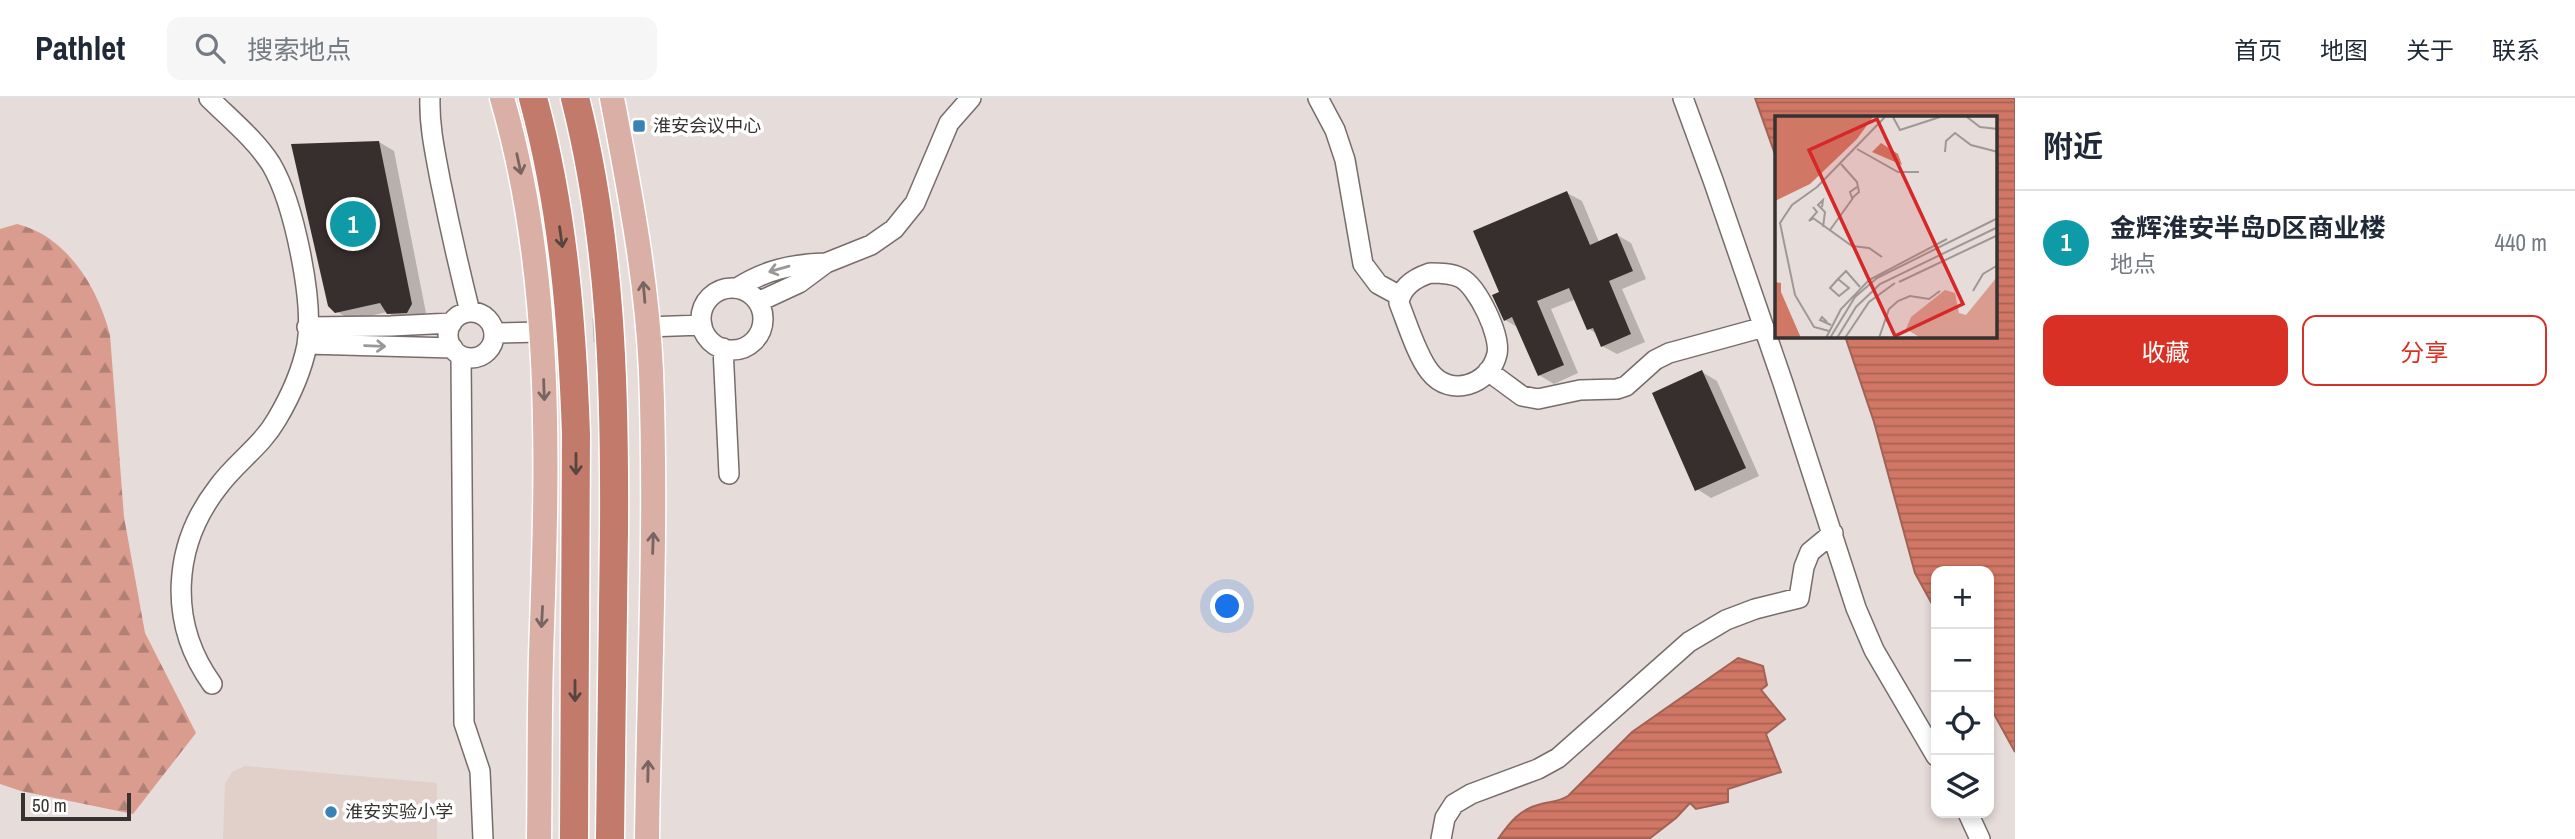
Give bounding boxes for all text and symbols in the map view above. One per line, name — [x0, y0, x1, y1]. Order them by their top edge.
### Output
search box — [167, 17, 657, 80]
text: Pathlet — [35, 26, 125, 70]
icon: search — [191, 29, 229, 67]
text: 搜索地点 — [247, 32, 351, 67]
text: 首页 — [2234, 34, 2282, 66]
text: 地图 — [2320, 34, 2368, 66]
text: 关于 — [2406, 34, 2454, 66]
text: 联系 — [2492, 34, 2540, 66]
place label: 淮安会议中心 — [653, 113, 761, 138]
inset map — [1775, 116, 1997, 338]
marker: 淮安会议中心 — [631, 118, 647, 134]
text: 附近 — [2043, 126, 2103, 166]
one-way arrow — [512, 152, 526, 175]
pin: 1 — [330, 198, 376, 250]
text: 金辉淮安半岛D区商业楼 — [2110, 210, 2385, 245]
one-way arrow — [555, 225, 568, 248]
text: 1 — [2061, 227, 2071, 258]
text: 440 m — [2495, 227, 2547, 258]
text: 地点 — [2110, 248, 2156, 279]
one-way arrow — [768, 263, 790, 276]
one-way arrow — [637, 281, 650, 304]
button: 收藏 — [2043, 315, 2288, 386]
button: 分享 — [2302, 315, 2547, 386]
one-way arrow — [363, 339, 386, 352]
one-way arrow — [538, 378, 551, 401]
one-way arrow — [569, 452, 583, 475]
one-way arrow — [646, 532, 660, 555]
map controls — [1931, 566, 1994, 818]
button: + — [1931, 566, 1994, 629]
your location — [1210, 589, 1244, 623]
one-way arrow — [536, 606, 549, 629]
button: − — [1931, 629, 1994, 692]
one-way arrow — [568, 679, 581, 702]
button: locate — [1931, 692, 1994, 755]
button: layers — [1931, 755, 1994, 818]
one-way arrow — [641, 760, 655, 783]
scale bar — [21, 790, 131, 822]
text: 50 m — [32, 792, 67, 818]
place label: 淮安实验小学 — [345, 799, 453, 824]
marker: 淮安实验小学 — [323, 804, 339, 820]

